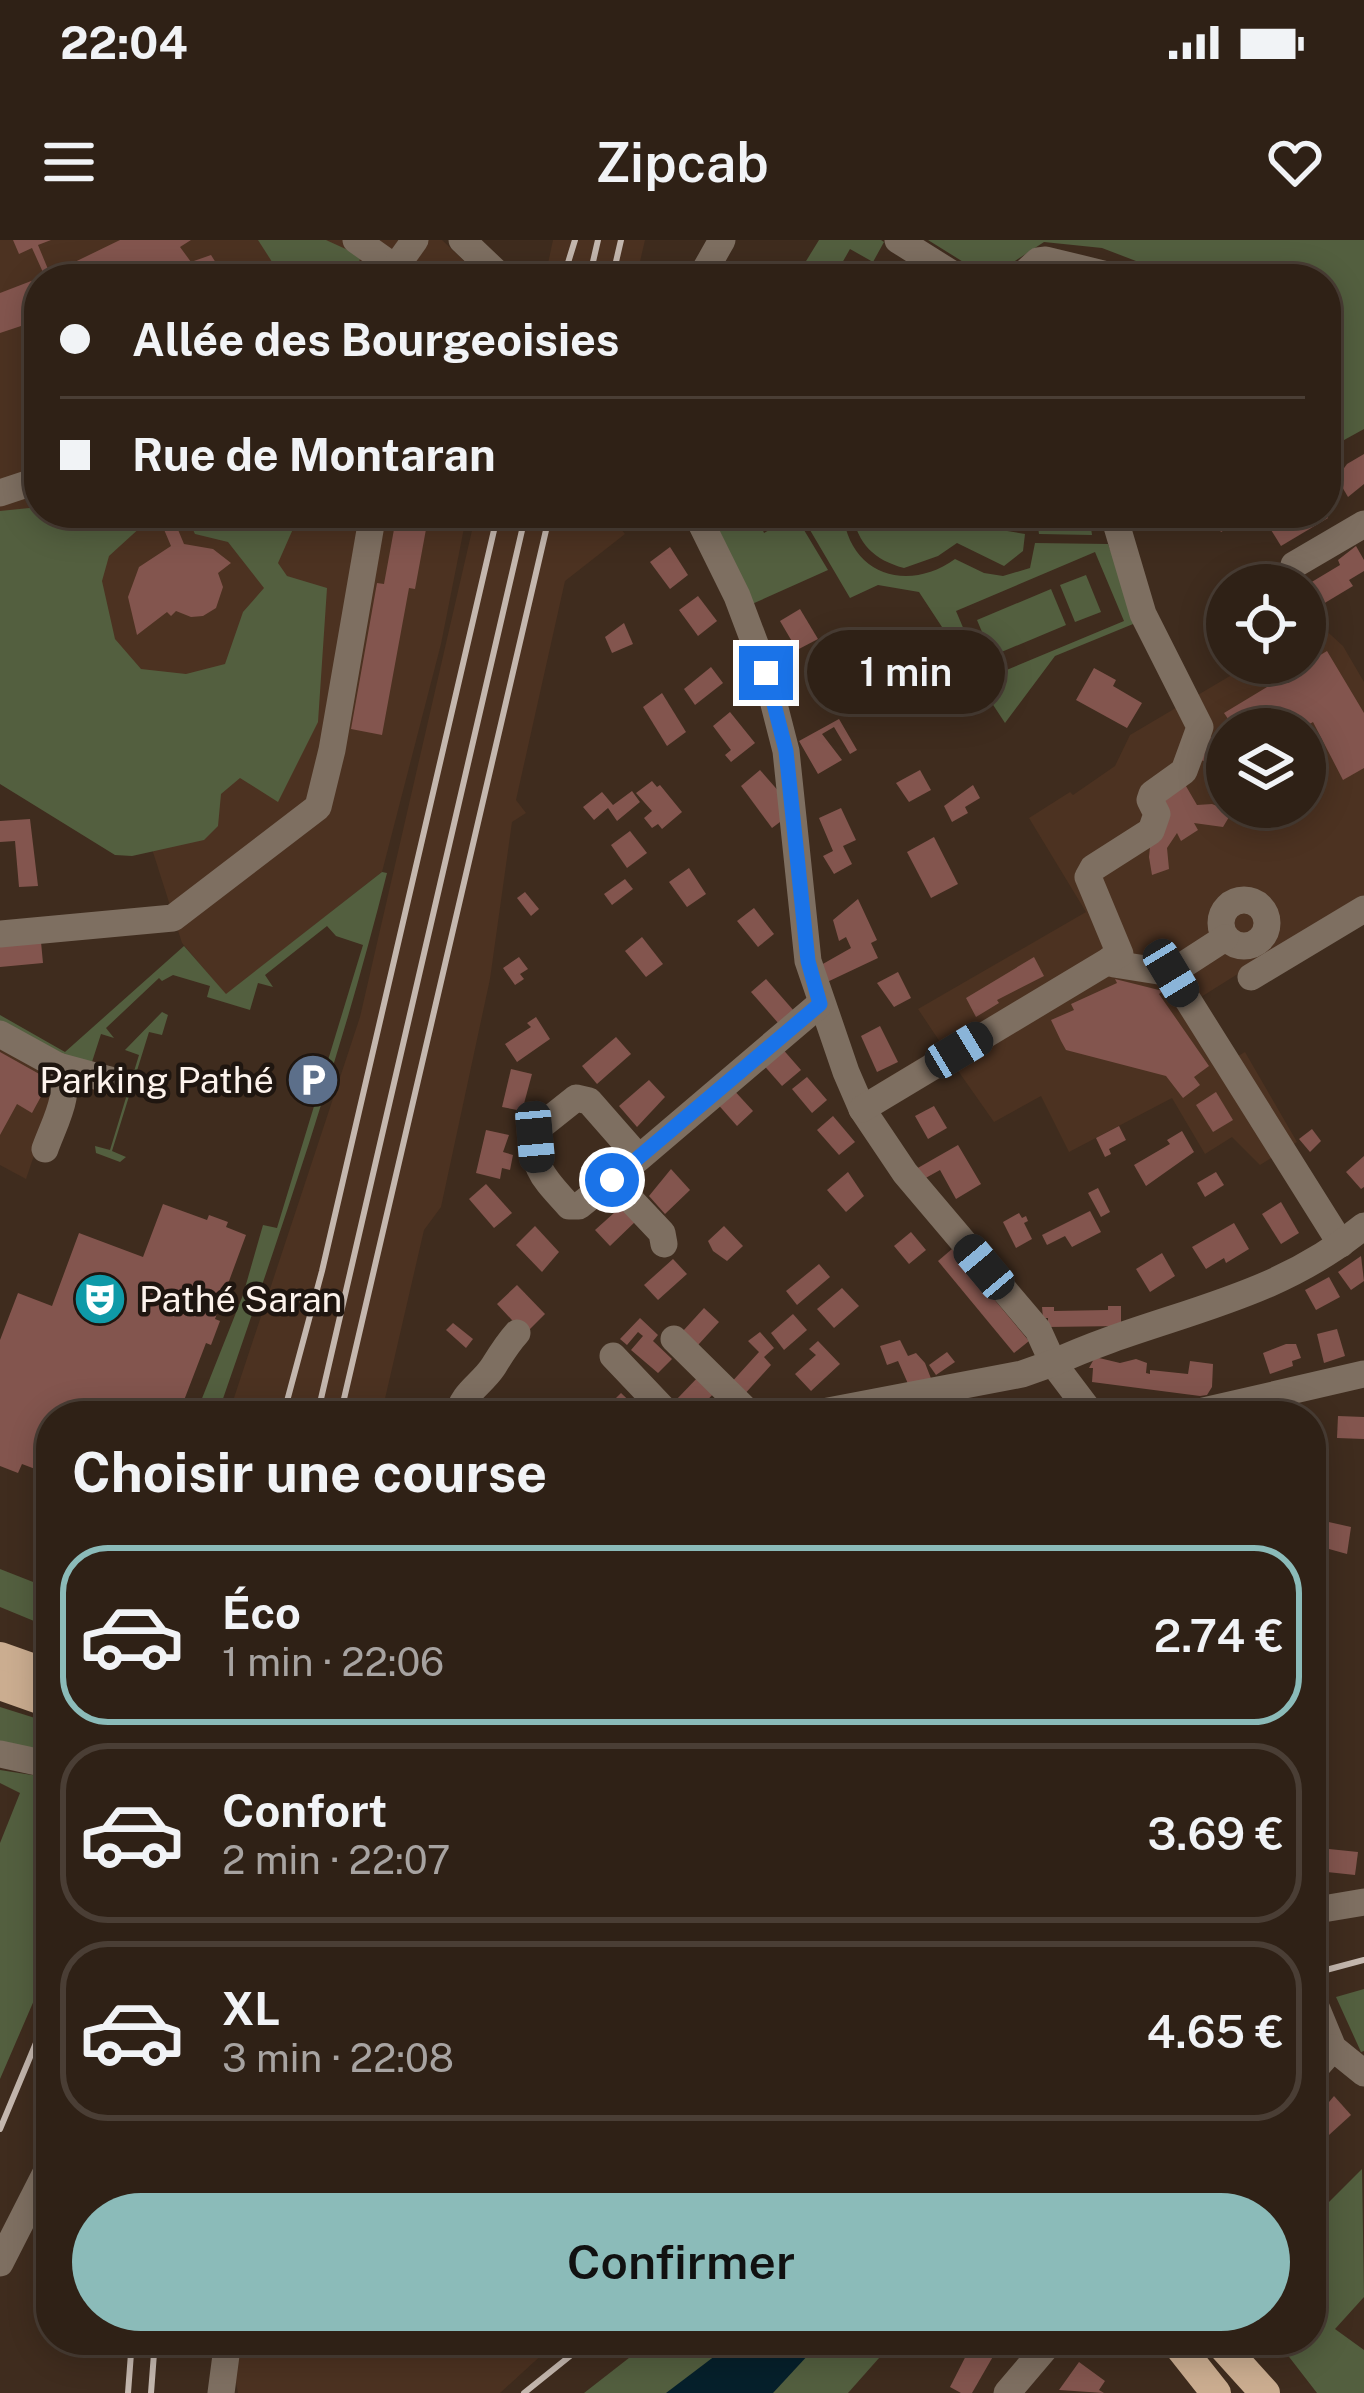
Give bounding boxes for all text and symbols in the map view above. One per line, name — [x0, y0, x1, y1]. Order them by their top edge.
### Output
text: 22:04 — [60, 16, 188, 69]
icon: menu — [36, 129, 102, 195]
icon: heart — [1262, 129, 1328, 195]
text: Zipcab — [595, 131, 769, 194]
text: Allée des Bourgeoisies — [132, 313, 620, 366]
text: Rue de Montaran — [132, 428, 496, 481]
map controls — [1206, 564, 1326, 828]
button: locate — [1206, 564, 1326, 684]
callout: 1 min — [808, 631, 1006, 715]
route end — [739, 646, 793, 700]
text: 1 min — [860, 649, 952, 695]
button: layers — [1206, 708, 1326, 828]
car — [1137, 933, 1205, 1013]
car — [919, 1016, 999, 1084]
parking icon: Parking Pathé — [285, 1052, 341, 1108]
place label: Parking Pathé — [39, 1059, 274, 1101]
car — [514, 1100, 556, 1174]
route start — [585, 1153, 639, 1207]
car — [947, 1228, 1021, 1306]
theatre icon: Pathé Saran — [72, 1271, 128, 1327]
place label: Pathé Saran — [139, 1278, 342, 1320]
text: Choisir une course — [72, 1441, 547, 1504]
icon: car — [78, 1581, 186, 1689]
text: Éco — [222, 1586, 301, 1639]
text: 2.74 € — [1154, 1609, 1284, 1662]
text: 1 min · 22:06 — [222, 1639, 444, 1685]
icon: car — [78, 1779, 186, 1887]
text: Confort — [222, 1784, 387, 1837]
text: 3.69 € — [1147, 1807, 1284, 1860]
text: 2 min · 22:07 — [222, 1837, 450, 1883]
icon: car — [78, 1977, 186, 2085]
text: XL — [222, 1982, 280, 2035]
text: 4.65 € — [1146, 2005, 1284, 2058]
text: 3 min · 22:08 — [222, 2035, 454, 2081]
button: Confirmer — [72, 2193, 1290, 2331]

